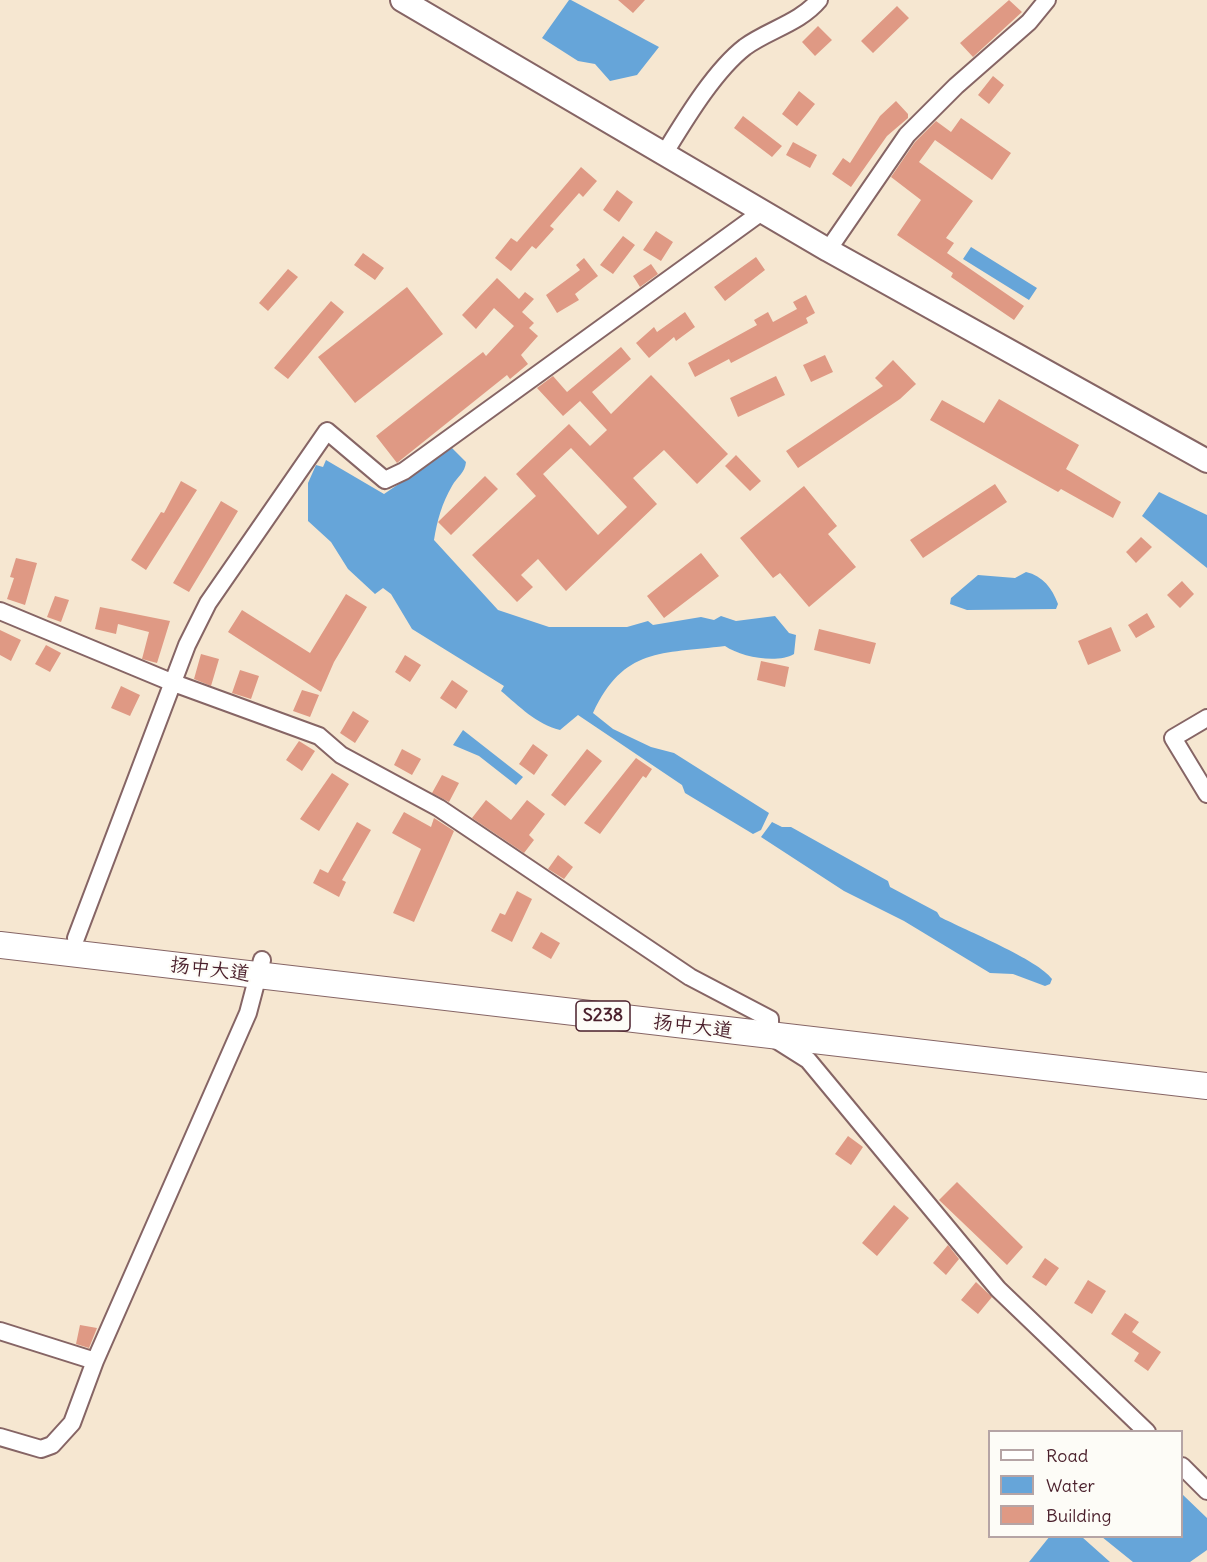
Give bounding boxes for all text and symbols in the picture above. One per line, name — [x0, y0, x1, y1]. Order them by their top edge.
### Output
street label: 扬中大道 — [169, 953, 251, 987]
road number: S238 — [576, 1001, 630, 1031]
street label: 扬中大道 — [652, 1010, 734, 1044]
legend — [988, 1430, 1183, 1538]
text: Road — [1046, 1444, 1088, 1467]
text: Water — [1046, 1474, 1095, 1497]
text: Building — [1046, 1504, 1111, 1527]

